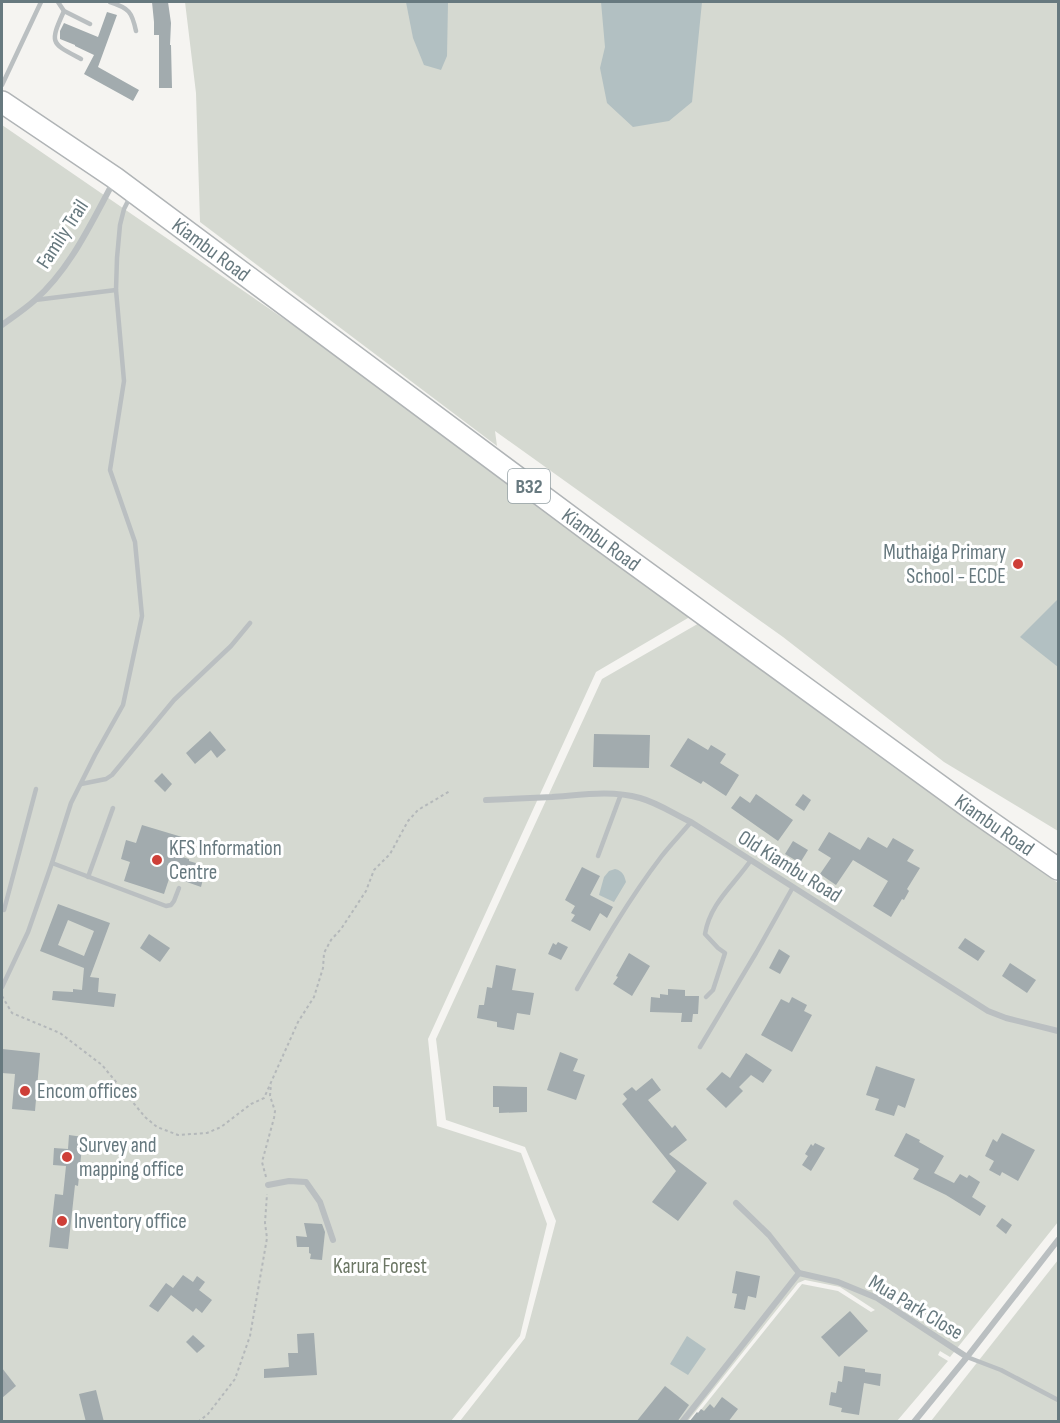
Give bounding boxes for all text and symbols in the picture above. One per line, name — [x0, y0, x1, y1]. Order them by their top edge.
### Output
street label: Family Trail — [31, 195, 94, 273]
street label: Kiambu Road — [167, 213, 255, 287]
road number: B32 — [508, 469, 550, 503]
street label: Kiambu Road — [557, 503, 645, 577]
place label: Muthaiga Primary School - ECDE — [883, 540, 1006, 589]
marker: Muthaiga Primary School - ECDE — [1011, 557, 1025, 571]
street label: Kiambu Road — [950, 789, 1039, 862]
street label: Old Kiambu Road — [733, 825, 846, 908]
place label: KFS Information Centre — [169, 836, 282, 885]
marker: KFS Information Centre — [150, 853, 164, 867]
place label: Encom offices — [37, 1079, 137, 1104]
marker: Encom offices — [18, 1084, 32, 1098]
place label: Survey and mapping office — [79, 1133, 184, 1182]
marker: Survey and mapping office — [60, 1150, 74, 1164]
place label: Inventory office — [74, 1209, 187, 1234]
marker: Inventory office — [55, 1214, 69, 1228]
park label: Karura Forest — [333, 1254, 427, 1279]
street label: Mua Park Close — [864, 1270, 967, 1345]

